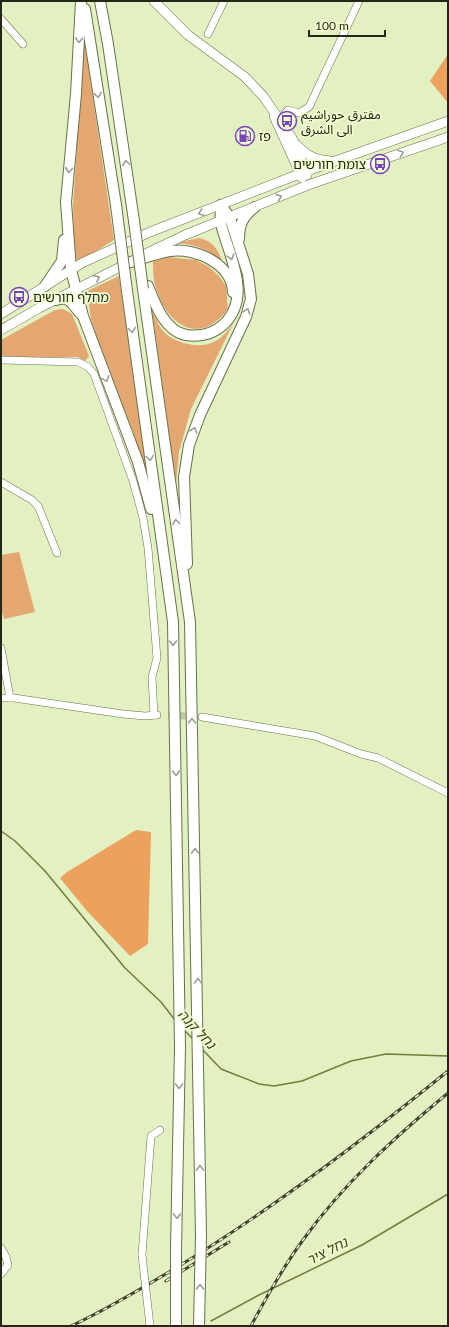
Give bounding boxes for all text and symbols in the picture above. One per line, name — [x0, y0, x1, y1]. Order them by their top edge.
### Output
scale bar — [309, 12, 385, 38]
text: 100 m — [315, 18, 349, 33]
one-way arrow — [74, 37, 83, 43]
one-way arrow — [93, 92, 102, 98]
place label: مفترق حوراشيم الى الشرق — [301, 106, 381, 138]
bus stop icon: مفترق حوراشيم الى الشرق — [276, 110, 298, 132]
fuel station icon: פז — [234, 125, 256, 147]
place label: פז — [259, 128, 271, 144]
one-way arrow — [398, 149, 405, 157]
bus stop icon: צומת חורשים — [369, 153, 391, 175]
place label: צומת חורשים — [293, 156, 366, 172]
one-way arrow — [122, 160, 131, 166]
one-way arrow — [65, 167, 74, 173]
one-way arrow — [276, 193, 283, 201]
one-way arrow — [198, 208, 205, 216]
one-way arrow — [226, 253, 235, 260]
one-way arrow — [92, 275, 100, 283]
bus stop icon: מחלף חורשים — [8, 286, 30, 308]
place label: מחלף חורשים — [33, 289, 109, 305]
one-way arrow — [243, 308, 251, 315]
one-way arrow — [127, 327, 136, 333]
one-way arrow — [102, 375, 110, 382]
one-way arrow — [189, 426, 198, 433]
one-way arrow — [145, 455, 154, 461]
one-way arrow — [172, 519, 181, 525]
one-way arrow — [169, 640, 177, 646]
one-way arrow — [188, 718, 196, 724]
one-way arrow — [171, 770, 180, 776]
one-way arrow — [190, 848, 199, 854]
one-way arrow — [193, 978, 202, 984]
water label: נחל קנה — [175, 1005, 221, 1053]
one-way arrow — [175, 1083, 183, 1089]
one-way arrow — [196, 1165, 204, 1171]
one-way arrow — [173, 1213, 181, 1219]
water label: נחל ציר — [303, 1232, 352, 1268]
one-way arrow — [196, 1284, 204, 1290]

